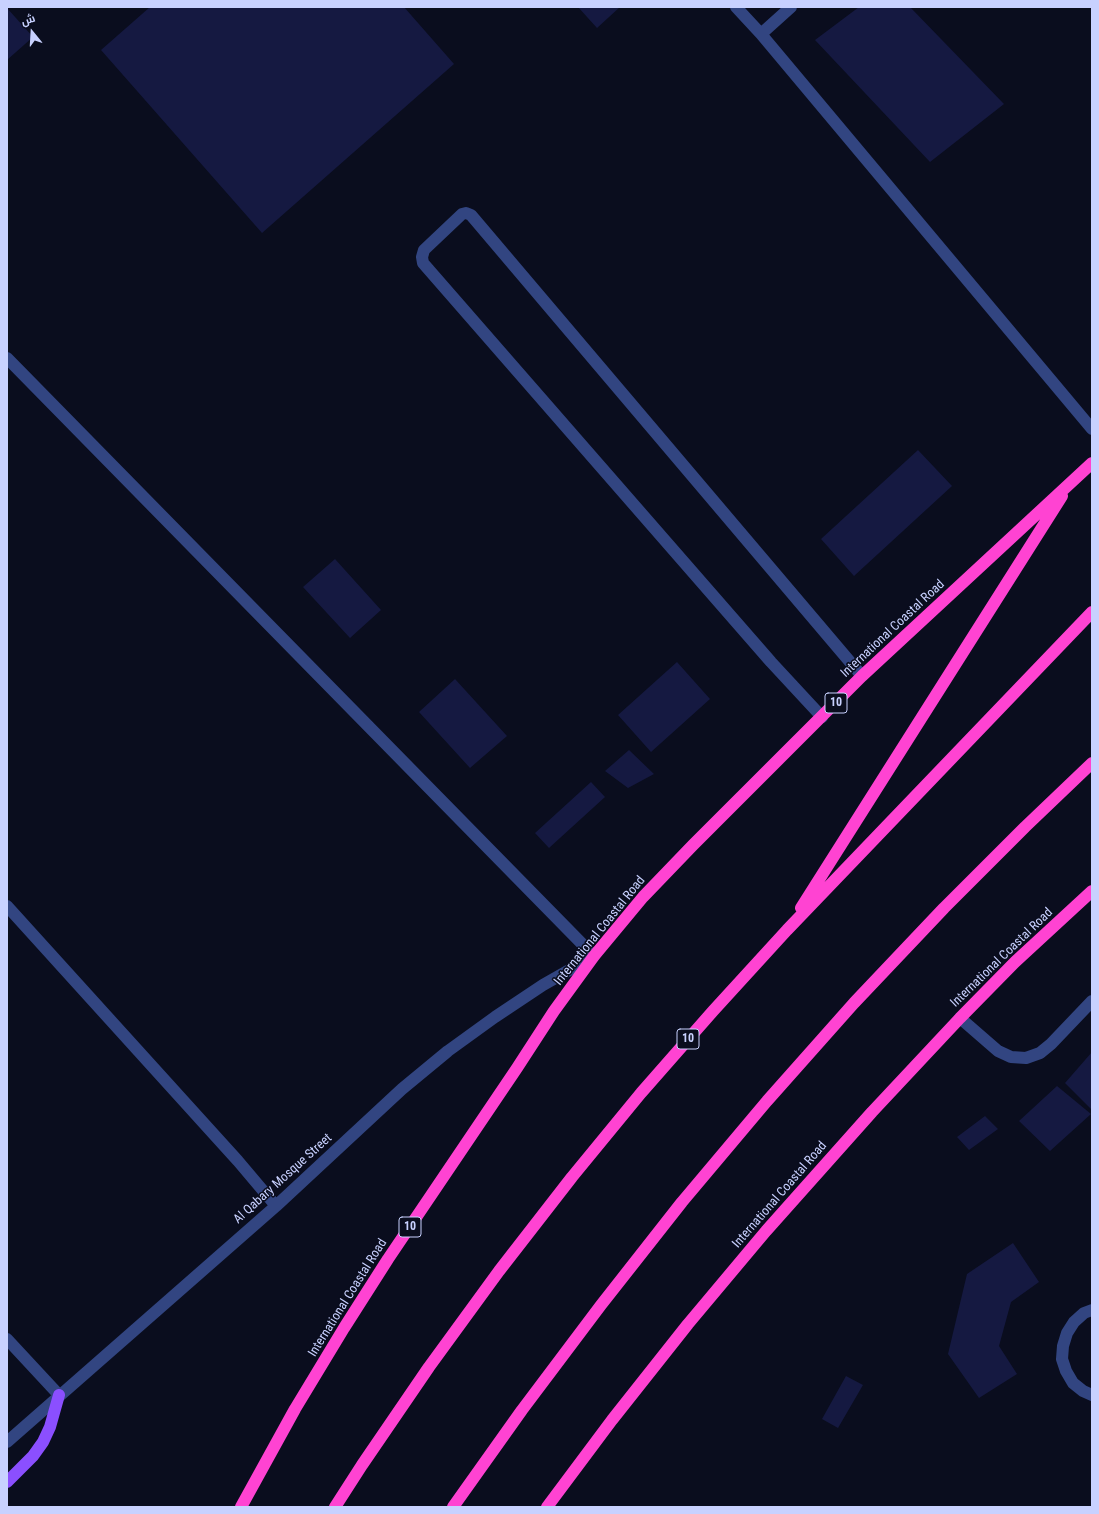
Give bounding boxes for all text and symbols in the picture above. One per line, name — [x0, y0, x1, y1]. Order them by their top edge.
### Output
north arrow — [12, 12, 52, 52]
text: ش — [19, 12, 37, 28]
street label: International Coastal Road — [838, 577, 948, 681]
road number: 10 — [825, 693, 847, 713]
street label: International Coastal Road — [551, 873, 649, 989]
street label: International Coastal Road — [948, 905, 1056, 1011]
road number: 10 — [677, 1029, 699, 1049]
street label: Al Qabary Mosque Street — [231, 1131, 335, 1227]
street label: International Coastal Road — [729, 1139, 831, 1251]
road number: 10 — [399, 1217, 421, 1237]
street label: International Coastal Road — [305, 1236, 391, 1360]

